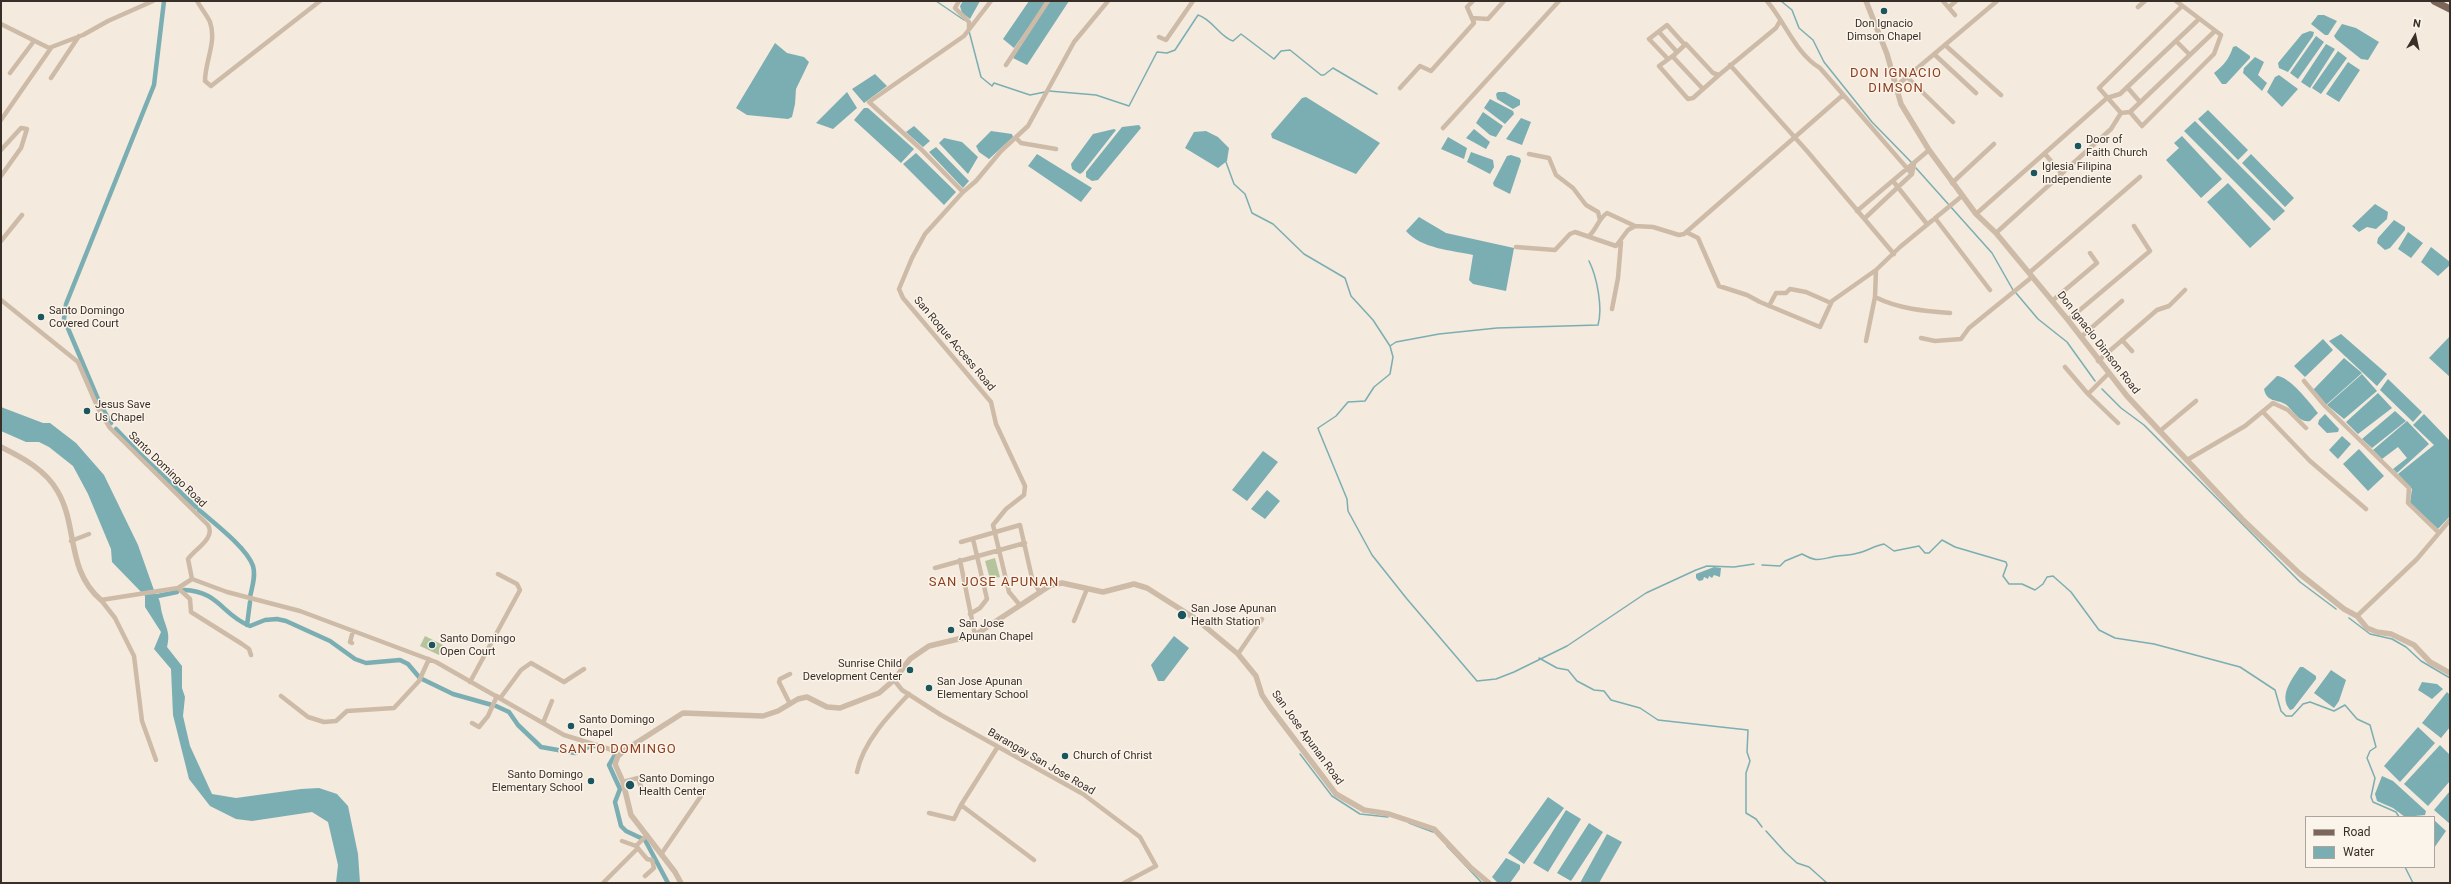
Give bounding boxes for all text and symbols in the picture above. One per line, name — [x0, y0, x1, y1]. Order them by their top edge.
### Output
marker: Don Ignacio Dimson Chapel — [1879, 6, 1889, 16]
north arrow — [2395, 16, 2435, 56]
place label: Don Ignacio Dimson Chapel — [1847, 17, 1921, 43]
text: N — [2412, 17, 2422, 31]
district label: DON IGNACIO DIMSON — [1850, 66, 1942, 97]
place label: Door of Faith Church — [2086, 133, 2148, 159]
marker: Door of Faith Church — [2073, 141, 2083, 151]
place label: Iglesia Filipina Independiente — [2042, 160, 2112, 186]
marker: Iglesia Filipina Independiente — [2029, 168, 2039, 178]
street label: Don Ignacio Dimson Road — [2054, 289, 2142, 397]
street label: San Roque Access Road — [911, 294, 997, 394]
place label: Santo Domingo Covered Court — [49, 304, 124, 330]
marker: Santo Domingo Covered Court — [36, 312, 46, 322]
place label: Jesus Save Us Chapel — [95, 398, 151, 424]
marker: Jesus Save Us Chapel — [82, 406, 92, 416]
street label: Santo Domingo Road — [125, 429, 209, 511]
district label: SAN JOSE APUNAN — [929, 575, 1059, 591]
place label: San Jose Apunan Health Station — [1191, 602, 1276, 628]
marker: San Jose Apunan Health Station — [1176, 609, 1188, 621]
place label: San Jose Apunan Chapel — [959, 617, 1033, 643]
marker: San Jose Apunan Chapel — [946, 625, 956, 635]
place label: Santo Domingo Open Court — [440, 632, 515, 658]
marker: Santo Domingo Open Court — [427, 640, 437, 650]
place label: Sunrise Child Development Center — [803, 657, 902, 683]
marker: Sunrise Child Development Center — [905, 665, 915, 675]
place label: San Jose Apunan Elementary School — [937, 675, 1028, 701]
marker: San Jose Apunan Elementary School — [924, 683, 934, 693]
street label: San Jose Apunan Road — [1268, 688, 1346, 788]
place label: Santo Domingo Chapel — [579, 713, 654, 739]
marker: Santo Domingo Chapel — [566, 721, 576, 731]
street label: Barangay San Jose Road — [985, 726, 1097, 798]
district label: SANTO DOMINGO — [559, 742, 677, 758]
place label: Church of Christ — [1073, 749, 1152, 763]
marker: Church of Christ — [1060, 751, 1070, 761]
place label: Santo Domingo Elementary School — [492, 768, 583, 794]
place label: Santo Domingo Health Center — [639, 772, 714, 798]
marker: Santo Domingo Elementary School — [586, 776, 596, 786]
marker: Santo Domingo Health Center — [624, 779, 636, 791]
legend — [2305, 816, 2435, 868]
text: Road — [2343, 825, 2371, 839]
text: Water — [2343, 845, 2374, 859]

